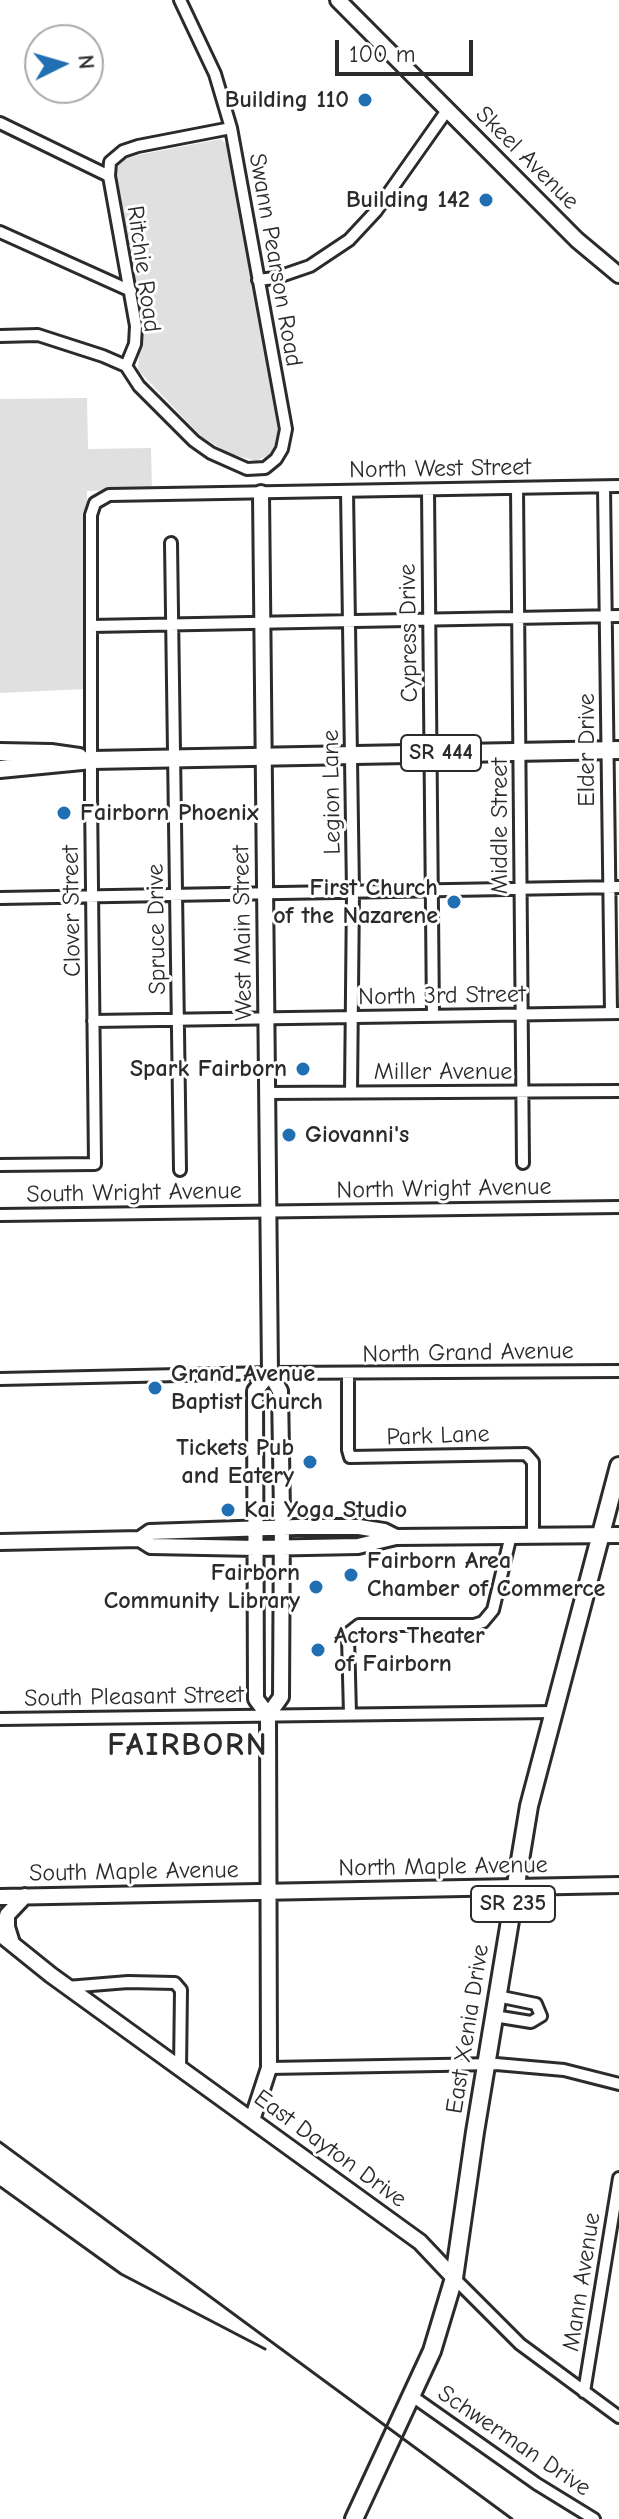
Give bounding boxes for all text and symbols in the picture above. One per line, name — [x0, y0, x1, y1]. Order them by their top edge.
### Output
north arrow — [24, 24, 104, 104]
scale bar — [339, 24, 477, 74]
text: 100 m — [349, 40, 416, 68]
text: N — [72, 54, 99, 70]
place label: Building 110 — [225, 86, 349, 114]
marker: Building 110 — [356, 91, 374, 109]
street label: Skeel Avenue — [469, 100, 585, 216]
street label: Swann Pearson Road — [242, 151, 308, 369]
place label: Building 142 — [346, 186, 470, 214]
marker: Building 142 — [477, 191, 495, 209]
street label: Ritchie Road — [120, 204, 166, 334]
street label: North West Street — [349, 453, 531, 485]
street label: Cypress Drive — [393, 563, 425, 703]
street label: Elder Drive — [573, 693, 601, 807]
street label: Legion Lane — [317, 729, 347, 855]
road number: SR 444 — [401, 735, 481, 771]
street label: Middle Street — [486, 758, 514, 894]
place label: Fairborn Phoenix — [80, 799, 259, 827]
marker: Fairborn Phoenix — [55, 804, 73, 822]
street label: Clover Street — [56, 845, 88, 977]
street label: West Main Street — [227, 845, 259, 1021]
street label: Spruce Drive — [141, 863, 173, 995]
place label: First Church of the Nazarene — [273, 874, 438, 930]
marker: First Church of the Nazarene — [445, 893, 463, 911]
street label: North 3rd Street — [358, 980, 526, 1012]
place label: Spark Fairborn — [130, 1055, 287, 1083]
street label: Miller Avenue — [374, 1058, 512, 1086]
marker: Spark Fairborn — [294, 1060, 312, 1078]
place label: Giovanni's — [305, 1121, 409, 1149]
marker: Giovanni's — [280, 1126, 298, 1144]
street label: North Wright Avenue — [336, 1173, 552, 1205]
street label: South Wright Avenue — [26, 1177, 242, 1209]
street label: North Grand Avenue — [362, 1337, 574, 1369]
place label: Grand Avenue Baptist Church — [171, 1360, 323, 1416]
marker: Grand Avenue Baptist Church — [146, 1379, 164, 1397]
street label: Park Lane — [386, 1420, 490, 1452]
place label: Tickets Pub and Eatery — [176, 1434, 294, 1490]
marker: Tickets Pub and Eatery — [301, 1453, 319, 1471]
place label: Kai Yoga Studio — [244, 1496, 407, 1524]
marker: Kai Yoga Studio — [219, 1501, 237, 1519]
place label: Fairborn Area Chamber of Commerce — [367, 1547, 605, 1603]
place label: Fairborn Community Library — [104, 1559, 300, 1615]
marker: Fairborn Area Chamber of Commerce — [342, 1566, 360, 1584]
marker: Fairborn Community Library — [307, 1578, 325, 1596]
place label: Actors Theater of Fairborn — [334, 1622, 485, 1678]
marker: Actors Theater of Fairborn — [309, 1641, 327, 1659]
street label: South Pleasant Street — [24, 1681, 244, 1713]
district label: FAIRBORN — [107, 1727, 269, 1765]
street label: North Maple Avenue — [338, 1851, 548, 1883]
street label: South Maple Avenue — [29, 1856, 239, 1888]
road number: SR 235 — [471, 1886, 555, 1922]
street label: East Xenia Drive — [440, 1942, 496, 2116]
street label: East Dayton Drive — [248, 2084, 412, 2214]
street label: Mann Avenue — [557, 2211, 607, 2353]
street label: Schwerman Drive — [432, 2379, 596, 2503]

